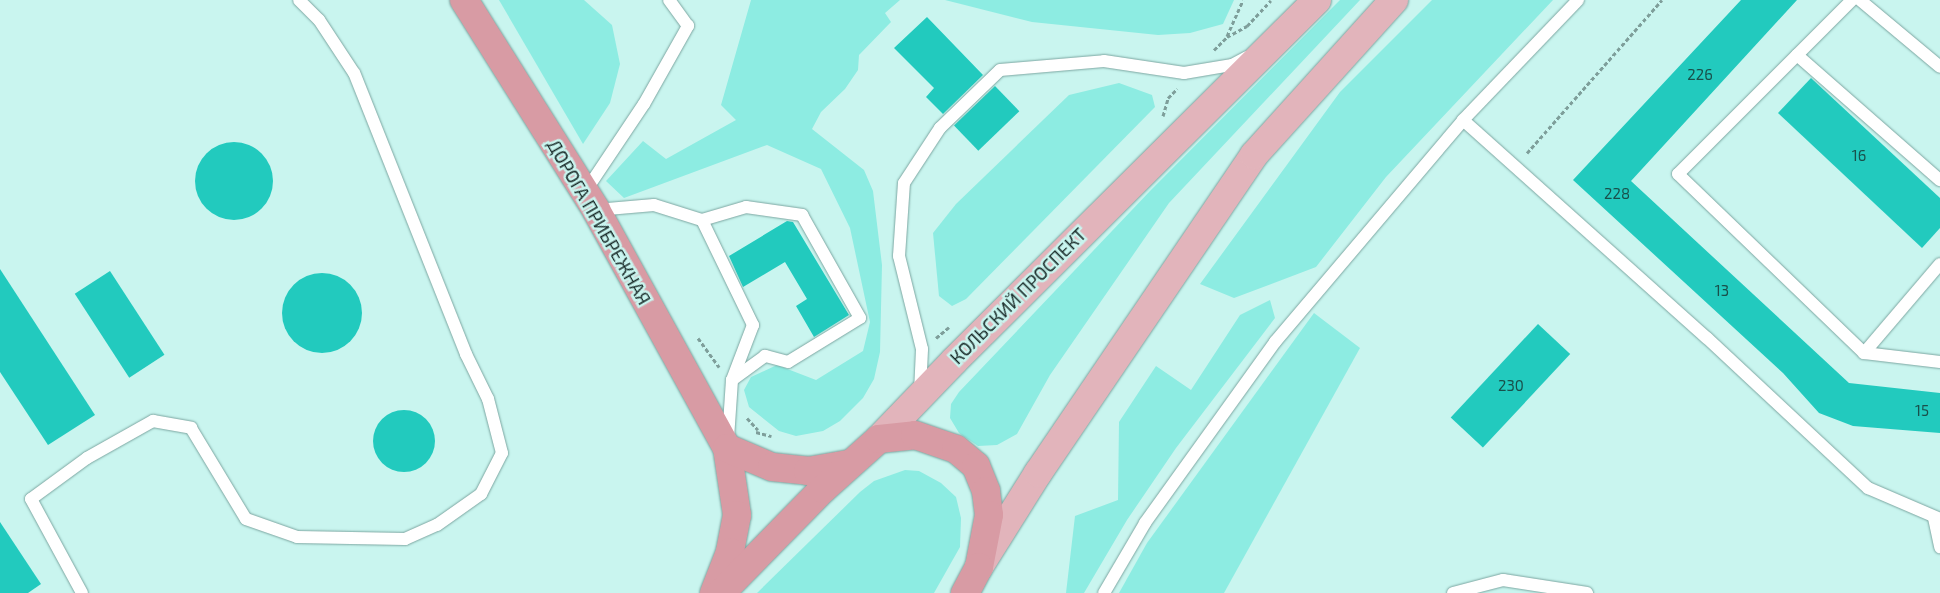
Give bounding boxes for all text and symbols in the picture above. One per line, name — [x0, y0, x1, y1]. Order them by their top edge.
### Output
house number: 226 — [1687, 66, 1713, 84]
street label: ДОРОГА ПРИБРЕЖНАЯ — [543, 135, 655, 309]
house number: 16 — [1852, 147, 1866, 165]
house number: 228 — [1604, 185, 1630, 203]
street label: КОЛЬСКИЙ ПРОСПЕКТ — [946, 224, 1090, 368]
house number: 13 — [1715, 282, 1729, 300]
house number: 230 — [1498, 377, 1524, 395]
house number: 15 — [1915, 402, 1929, 420]

